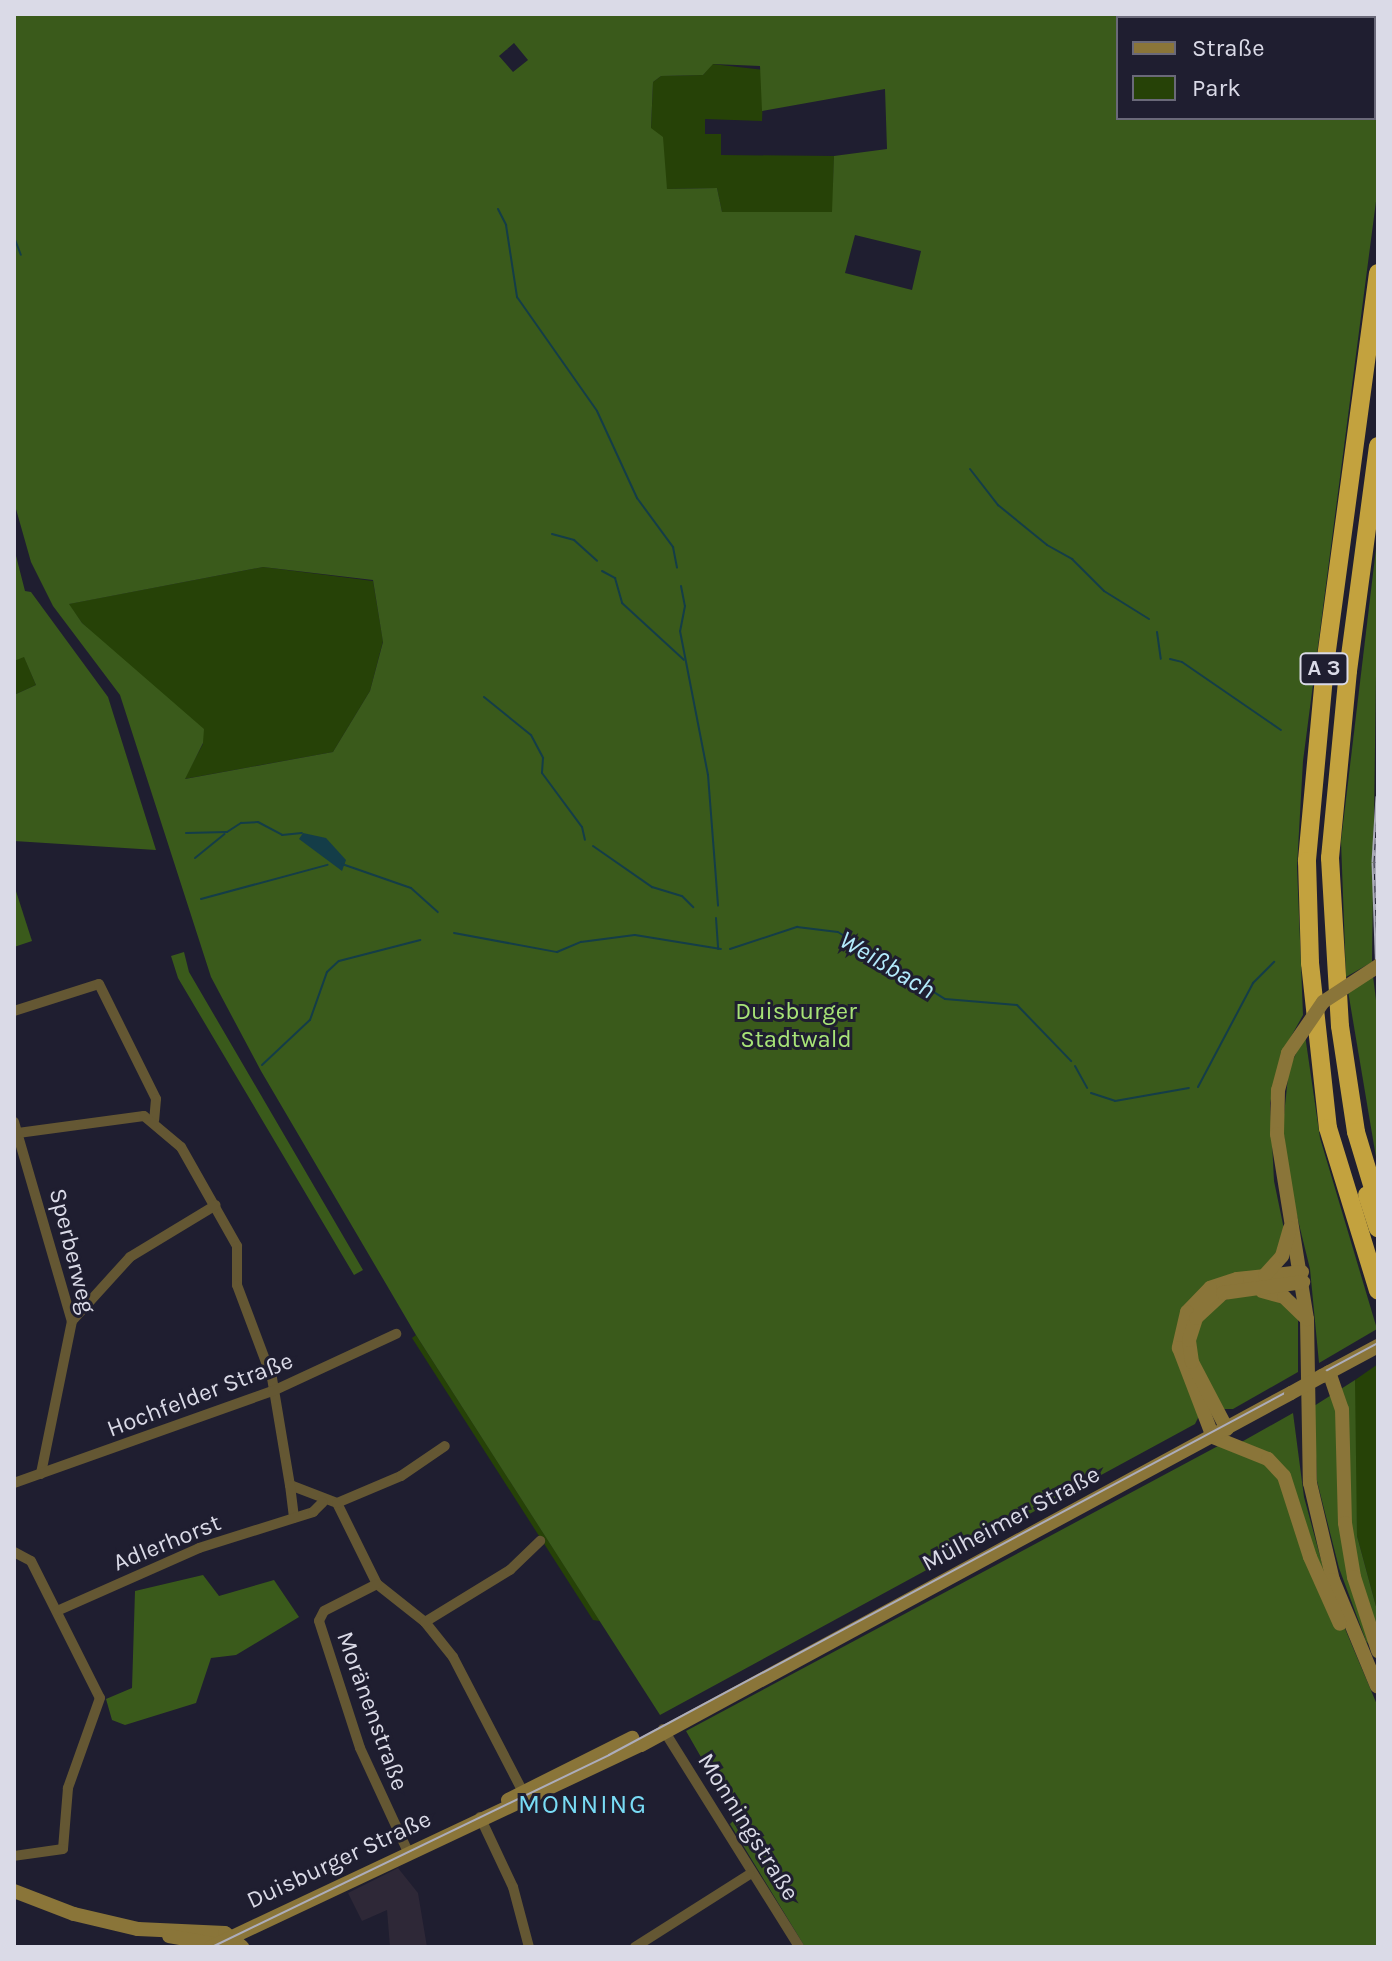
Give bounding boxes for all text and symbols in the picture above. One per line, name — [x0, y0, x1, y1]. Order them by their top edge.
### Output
legend — [1116, 16, 1376, 120]
text: Straße — [1192, 34, 1264, 62]
text: Park — [1192, 74, 1241, 102]
road number: A 3 — [1298, 651, 1350, 687]
water label: Weißbach — [833, 924, 941, 1006]
park label: Duisburger Stadtwald — [735, 998, 857, 1054]
street label: Sperberweg — [43, 1185, 101, 1317]
street label: Hochfelder Straße — [103, 1346, 297, 1444]
street label: Mülheimer Straße — [917, 1460, 1105, 1578]
street label: Adlerhorst — [109, 1508, 225, 1578]
street label: Moränenstraße — [330, 1628, 414, 1794]
street label: Monningstraße — [691, 1748, 805, 1906]
district label: MONNING — [518, 1789, 648, 1821]
street label: Duisburger Straße — [242, 1805, 436, 1915]

